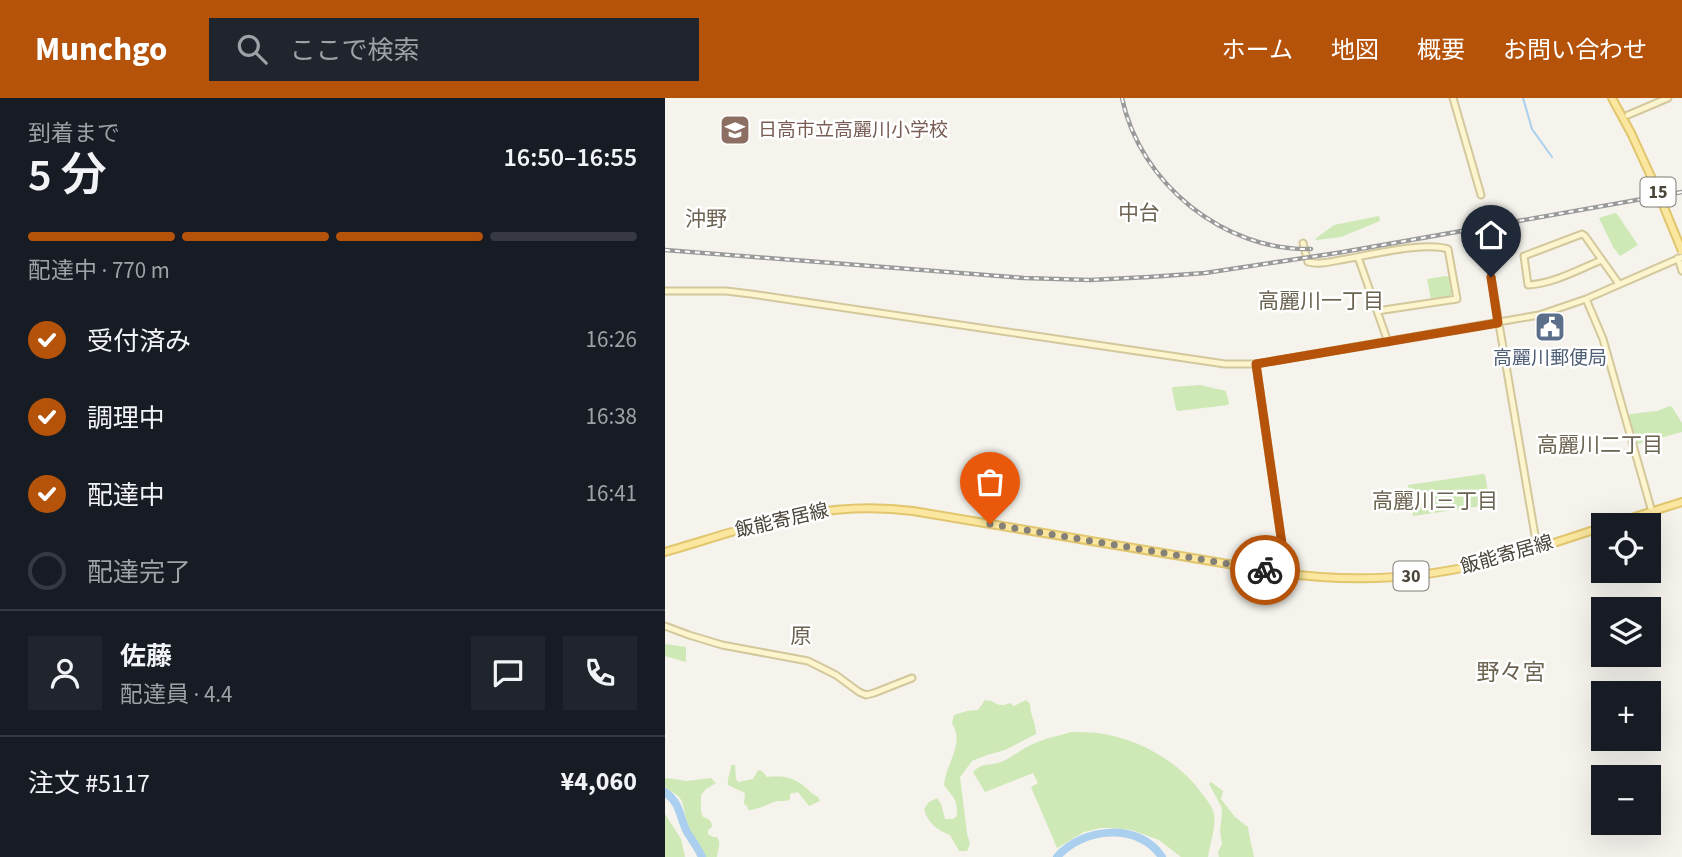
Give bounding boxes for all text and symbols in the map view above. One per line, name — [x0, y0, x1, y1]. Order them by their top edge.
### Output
search box — [209, 18, 699, 81]
text: Munchgo — [35, 26, 167, 73]
icon: search — [233, 30, 271, 68]
text: ここで検索 — [289, 32, 419, 69]
text: ホーム — [1222, 33, 1293, 68]
text: 地図 — [1331, 33, 1379, 68]
text: 概要 — [1417, 33, 1465, 68]
text: お問い合わせ — [1503, 33, 1647, 68]
school or university icon: 日高市立高麗川小学校 — [718, 113, 752, 147]
text: 到着まで — [28, 117, 120, 150]
place label: 日高市立高麗川小学校 — [758, 117, 948, 144]
text: 16:50–16:55 — [504, 139, 637, 176]
text: 5 分 — [28, 143, 107, 208]
road number: 15 — [1641, 178, 1675, 206]
district label: 中台 — [1118, 198, 1160, 228]
district label: 沖野 — [685, 204, 727, 234]
pin — [1461, 205, 1521, 277]
icon: home — [1472, 216, 1510, 254]
text: 配達中 · 770 m — [28, 254, 170, 287]
district label: 高麗川一丁目 — [1258, 286, 1384, 316]
public building icon: 高麗川郵便局 — [1533, 310, 1567, 344]
icon: check — [28, 321, 66, 359]
text: 受付済み — [87, 323, 191, 360]
text: 16:26 — [586, 323, 637, 356]
place label: 高麗川郵便局 — [1493, 345, 1607, 372]
icon: check — [28, 398, 66, 436]
text: 調理中 — [87, 400, 165, 437]
text: 16:38 — [586, 400, 637, 433]
district label: 高麗川二丁目 — [1537, 430, 1663, 460]
pin — [960, 452, 1020, 524]
icon: bag — [971, 463, 1009, 501]
icon: check — [28, 475, 66, 513]
text: 配達中 — [87, 477, 165, 514]
text: 16:41 — [586, 477, 637, 510]
district label: 高麗川三丁目 — [1372, 486, 1498, 516]
street label: 飯能寄居線 — [733, 497, 831, 545]
map controls — [1591, 513, 1661, 835]
button: locate — [1591, 513, 1661, 583]
street label: 飯能寄居線 — [1458, 529, 1556, 581]
courier — [1230, 535, 1300, 605]
icon: bike — [1246, 551, 1284, 589]
text: 配達完了 — [87, 554, 191, 591]
road number: 30 — [1393, 562, 1429, 590]
button: layers — [1591, 597, 1661, 667]
district label: 原 — [791, 621, 812, 651]
button: person — [28, 636, 102, 710]
button: chat — [471, 636, 545, 710]
button: phone — [563, 636, 637, 710]
text: 佐藤 — [120, 638, 172, 675]
district label: 野々宮 — [1477, 656, 1546, 689]
text: 配達員 · 4.4 — [120, 678, 233, 711]
button: + — [1591, 681, 1661, 751]
text: ¥4,060 — [561, 763, 637, 800]
text: 注文 #5117 — [28, 765, 150, 802]
button: − — [1591, 765, 1661, 835]

